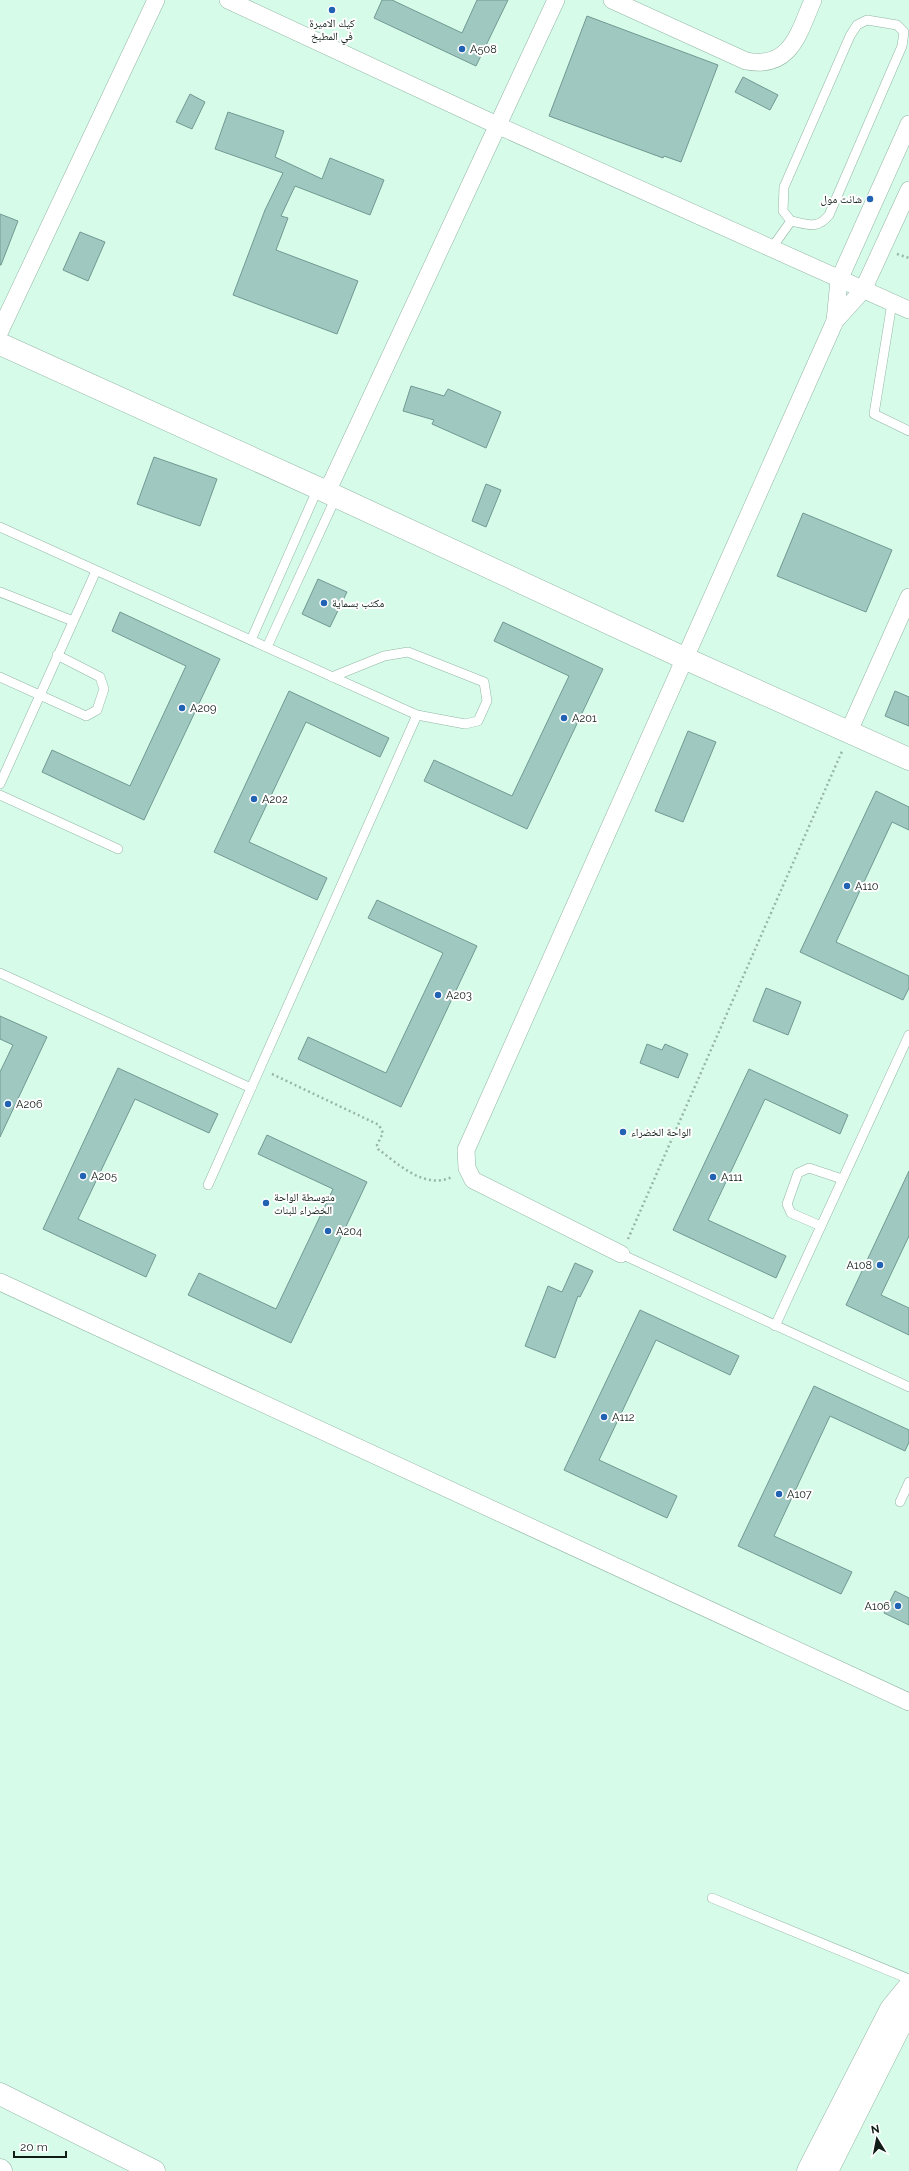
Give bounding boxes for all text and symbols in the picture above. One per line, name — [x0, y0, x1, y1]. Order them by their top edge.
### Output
marker: كيك الاميرة في المطبخ — [327, 5, 337, 15]
place label: كيك الاميرة في المطبخ — [309, 17, 355, 45]
place label: A508 — [470, 43, 497, 56]
marker: A508 — [457, 44, 467, 54]
place label: شانت مول — [820, 193, 862, 206]
marker: شانت مول — [865, 194, 875, 204]
place label: مكتب بسماية — [332, 597, 384, 610]
marker: مكتب بسماية — [319, 598, 329, 608]
place label: A209 — [190, 702, 216, 715]
marker: A209 — [177, 703, 187, 713]
place label: A201 — [572, 712, 597, 725]
marker: A201 — [559, 713, 569, 723]
place label: A202 — [262, 793, 288, 806]
marker: A202 — [249, 794, 259, 804]
place label: A110 — [855, 880, 879, 893]
marker: A110 — [842, 881, 852, 891]
place label: A203 — [446, 989, 472, 1002]
marker: A203 — [433, 990, 443, 1000]
place label: A206 — [16, 1098, 43, 1111]
marker: A206 — [3, 1099, 13, 1109]
place label: الواحة الخضراء — [631, 1126, 691, 1139]
marker: الواحة الخضراء — [618, 1127, 628, 1137]
place label: A205 — [91, 1170, 117, 1183]
marker: A205 — [78, 1171, 88, 1181]
place label: A111 — [721, 1171, 743, 1184]
marker: A111 — [708, 1172, 718, 1182]
place label: متوسطة الواحة الخضراء للبنات — [274, 1191, 335, 1217]
marker: متوسطة الواحة الخضراء للبنات — [261, 1198, 271, 1208]
place label: A204 — [336, 1225, 362, 1238]
marker: A204 — [323, 1226, 333, 1236]
place label: A108 — [847, 1259, 872, 1272]
marker: A108 — [875, 1260, 885, 1270]
place label: A112 — [612, 1411, 635, 1424]
marker: A112 — [599, 1412, 609, 1422]
place label: A107 — [787, 1488, 812, 1501]
marker: A107 — [774, 1489, 784, 1499]
place label: A106 — [864, 1600, 890, 1613]
marker: A106 — [893, 1601, 903, 1611]
north arrow — [857, 2119, 897, 2159]
text: N — [870, 2123, 881, 2137]
scale bar — [14, 2133, 66, 2159]
text: 20 m — [20, 2140, 48, 2154]

